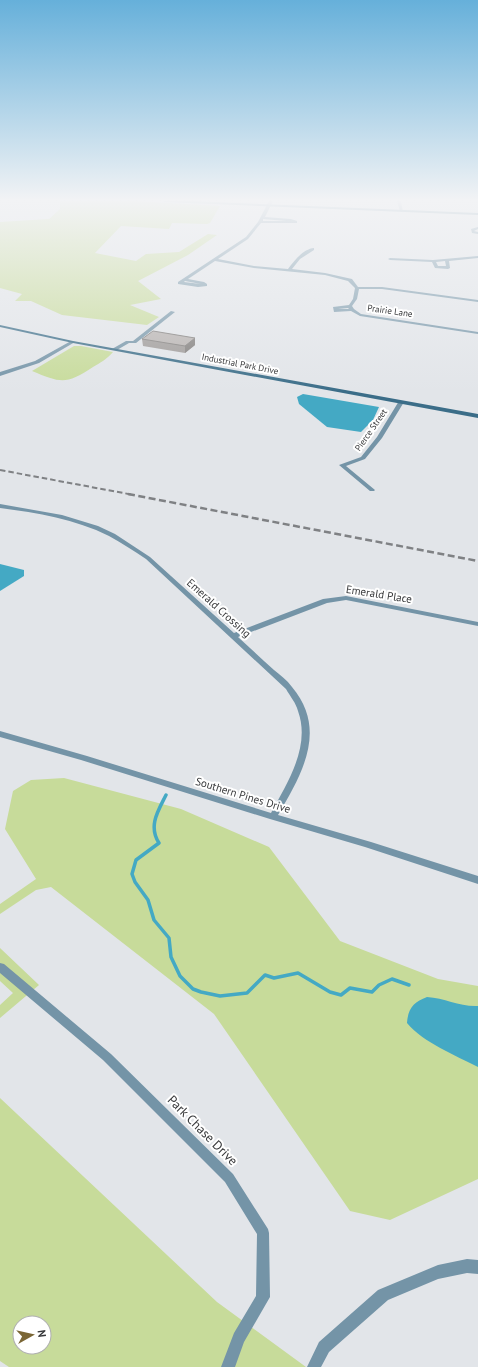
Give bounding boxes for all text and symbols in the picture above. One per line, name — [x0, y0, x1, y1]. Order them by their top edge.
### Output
street label: Prairie Lane — [367, 302, 414, 319]
street label: Industrial Park Drive — [201, 351, 280, 376]
street label: Pierce Street — [352, 407, 389, 453]
street label: Emerald Crossing — [184, 576, 254, 641]
street label: Emerald Place — [345, 582, 413, 606]
street label: Southern Pines Drive — [194, 774, 293, 816]
street label: Park Chase Drive — [164, 1092, 241, 1169]
north arrow — [12, 1315, 52, 1355]
text: N — [34, 1329, 49, 1338]

